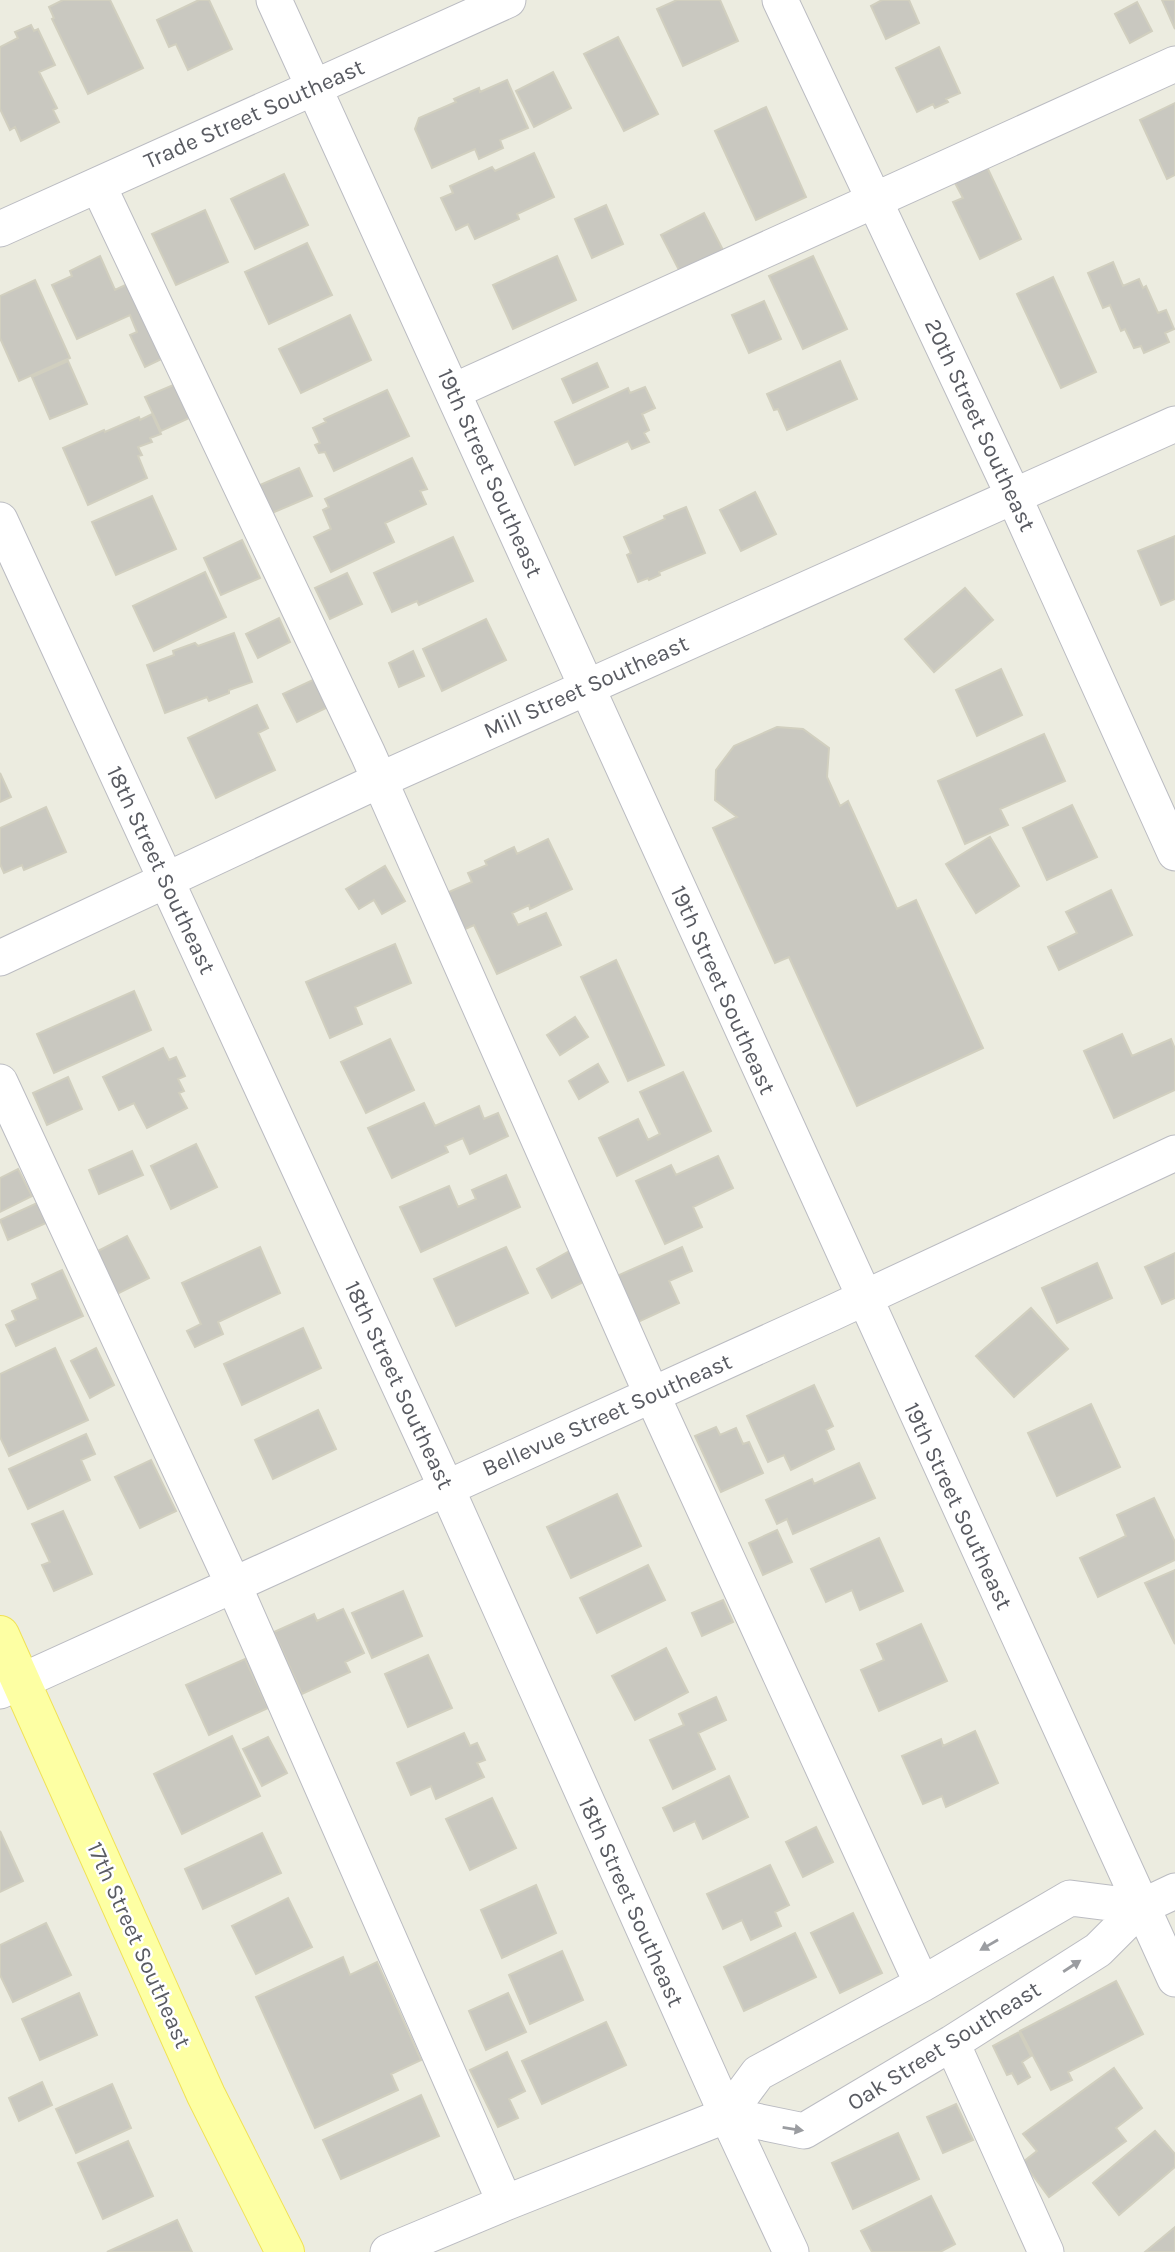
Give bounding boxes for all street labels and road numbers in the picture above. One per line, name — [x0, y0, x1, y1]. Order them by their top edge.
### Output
street label: Trade Street Southeast — [140, 53, 369, 175]
street label: 20th Street Southeast — [919, 314, 1041, 536]
street label: 19th Street Southeast — [432, 364, 548, 582]
street label: Mill Street Southeast — [479, 629, 693, 744]
street label: 18th Street Southeast — [101, 762, 221, 979]
street label: 19th Street Southeast — [665, 881, 781, 1099]
street label: 18th Street Southeast — [339, 1277, 459, 1494]
street label: Bellevue Street Southeast — [478, 1348, 736, 1482]
street label: 19th Street Southeast — [898, 1398, 1018, 1614]
street label: 18th Street Southeast — [573, 1793, 690, 2011]
street label: 17th Street Southeast — [81, 1838, 197, 2053]
street label: Oak Street Southeast — [842, 1975, 1046, 2116]

